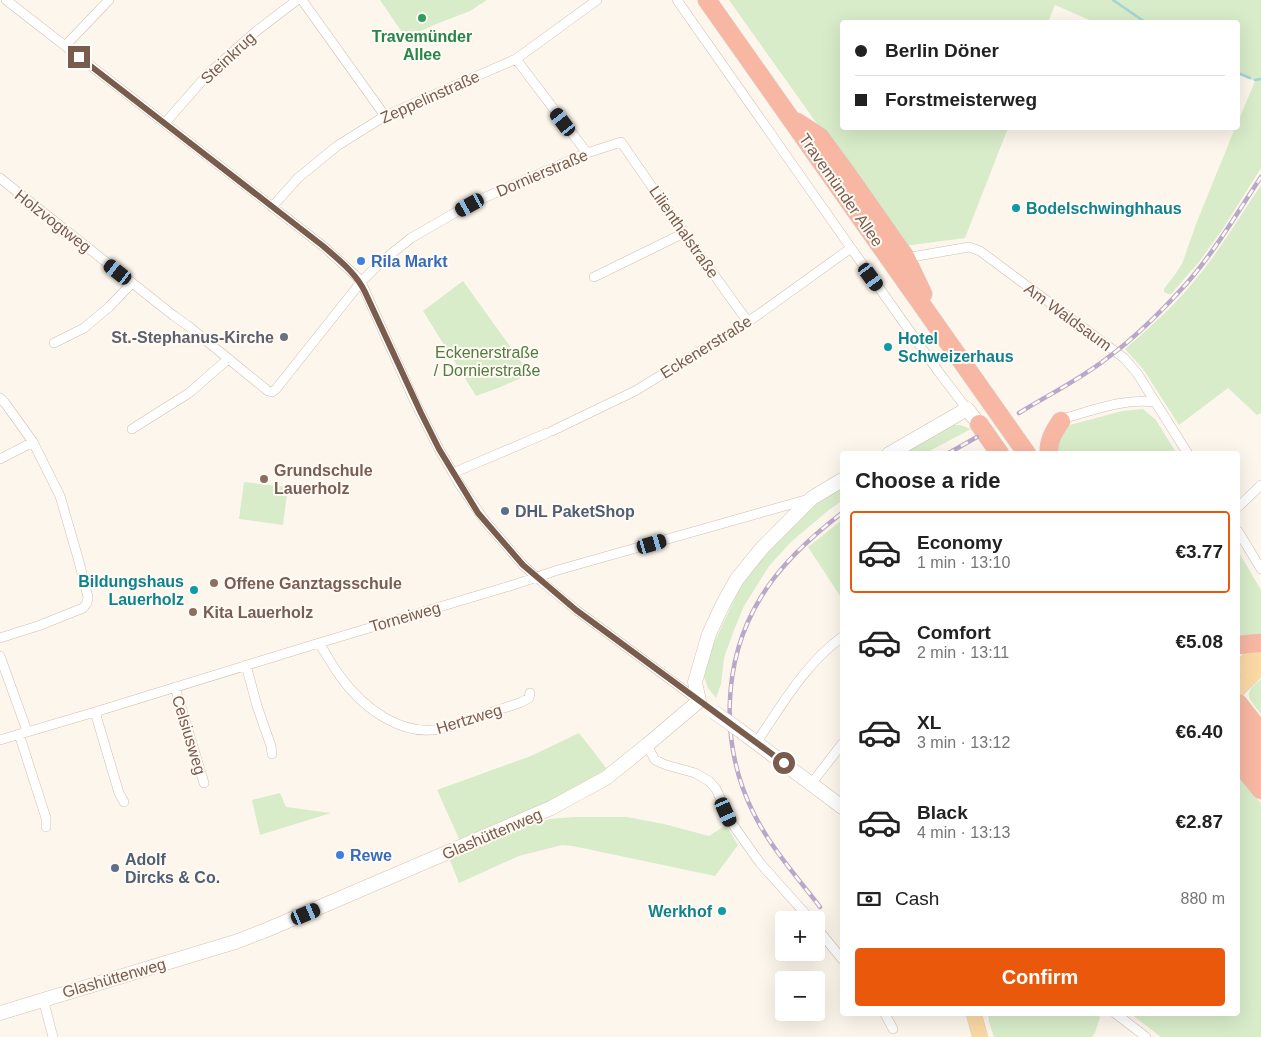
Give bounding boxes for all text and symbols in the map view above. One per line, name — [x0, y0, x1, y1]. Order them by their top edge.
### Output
marker: Travemünder Allee — [416, 12, 428, 24]
place label: Travemünder Allee — [372, 28, 472, 63]
street label: Steinkrug — [197, 29, 259, 87]
text: Berlin Döner — [885, 40, 999, 61]
route end — [68, 46, 90, 68]
street label: Zeppelinstraße — [378, 67, 482, 126]
text: Forstmeisterweg — [885, 89, 1037, 110]
car — [547, 106, 578, 138]
street label: Travemünder Allee — [796, 130, 886, 250]
street label: Dornierstraße — [494, 146, 590, 200]
street label: Lilienthalstraße — [646, 183, 722, 281]
street label: Holzvogtweg — [12, 186, 94, 256]
car — [453, 191, 486, 219]
place label: Bodelschwinghhaus — [1026, 200, 1182, 217]
marker: Bodelschwinghhaus — [1010, 202, 1022, 214]
place label: Rila Markt — [371, 253, 448, 270]
marker: Rila Markt — [355, 255, 367, 267]
car — [101, 257, 134, 287]
car — [856, 260, 885, 294]
street label: Am Waldsaum — [1021, 280, 1115, 354]
street label: Eckenerstraße — [657, 312, 755, 382]
place label: St.-Stephanus-Kirche — [111, 329, 274, 346]
place label: Hotel Schweizerhaus — [898, 330, 1014, 365]
marker: St.-Stephanus-Kirche — [278, 331, 290, 343]
marker: Hotel Schweizerhaus — [882, 341, 894, 353]
park label: Eckenerstraße / Dornierstraße — [434, 344, 540, 379]
place label: Grundschule Lauerholz — [274, 462, 373, 497]
text: Choose a ride — [855, 468, 1000, 493]
marker: Grundschule Lauerholz — [258, 473, 270, 485]
place label: DHL PaketShop — [515, 503, 635, 520]
marker: DHL PaketShop — [499, 505, 511, 517]
icon: car — [857, 530, 902, 575]
text: Economy — [917, 532, 1003, 553]
car — [635, 533, 668, 555]
text: €3.77 — [1175, 541, 1223, 562]
text: 1 min · 13:10 — [917, 554, 1010, 571]
place label: Bildungshaus Lauerholz — [78, 573, 184, 608]
place label: Offene Ganztagsschule — [224, 575, 402, 592]
marker: Offene Ganztagsschule — [208, 577, 220, 589]
marker: Bildungshaus Lauerholz — [188, 584, 200, 596]
street label: Torneiweg — [368, 599, 442, 635]
place label: Kita Lauerholz — [203, 604, 313, 621]
marker: Kita Lauerholz — [187, 606, 199, 618]
icon: car — [857, 620, 902, 665]
text: Comfort — [917, 622, 991, 643]
text: €5.08 — [1175, 631, 1223, 652]
text: 2 min · 13:11 — [917, 644, 1009, 661]
street label: Celsiusweg — [169, 693, 209, 777]
street label: Hertzweg — [434, 701, 504, 737]
icon: car — [857, 710, 902, 755]
text: XL — [917, 712, 941, 733]
text: €6.40 — [1175, 721, 1223, 742]
text: 3 min · 13:12 — [917, 734, 1010, 751]
route start — [773, 752, 795, 774]
car — [713, 795, 738, 829]
icon: car — [857, 800, 902, 845]
text: Black — [917, 802, 968, 823]
street label: Glashüttenweg — [440, 805, 544, 863]
text: €2.87 — [1175, 811, 1223, 832]
text: 4 min · 13:13 — [917, 824, 1010, 841]
place label: Rewe — [350, 847, 392, 864]
marker: Rewe — [334, 849, 346, 861]
place label: Adolf Dircks & Co. — [125, 851, 220, 886]
marker: Adolf Dircks & Co. — [109, 862, 121, 874]
icon: cash — [855, 885, 883, 913]
text: Cash — [895, 888, 939, 909]
text: 880 m — [1181, 890, 1225, 907]
car — [289, 901, 322, 927]
place label: Werkhof — [648, 903, 713, 920]
marker: Werkhof — [716, 905, 728, 917]
map controls — [775, 911, 825, 1021]
button: + — [775, 911, 825, 961]
button: Confirm — [855, 948, 1225, 1006]
street label: Glashüttenweg — [60, 955, 168, 1001]
button: − — [775, 971, 825, 1021]

